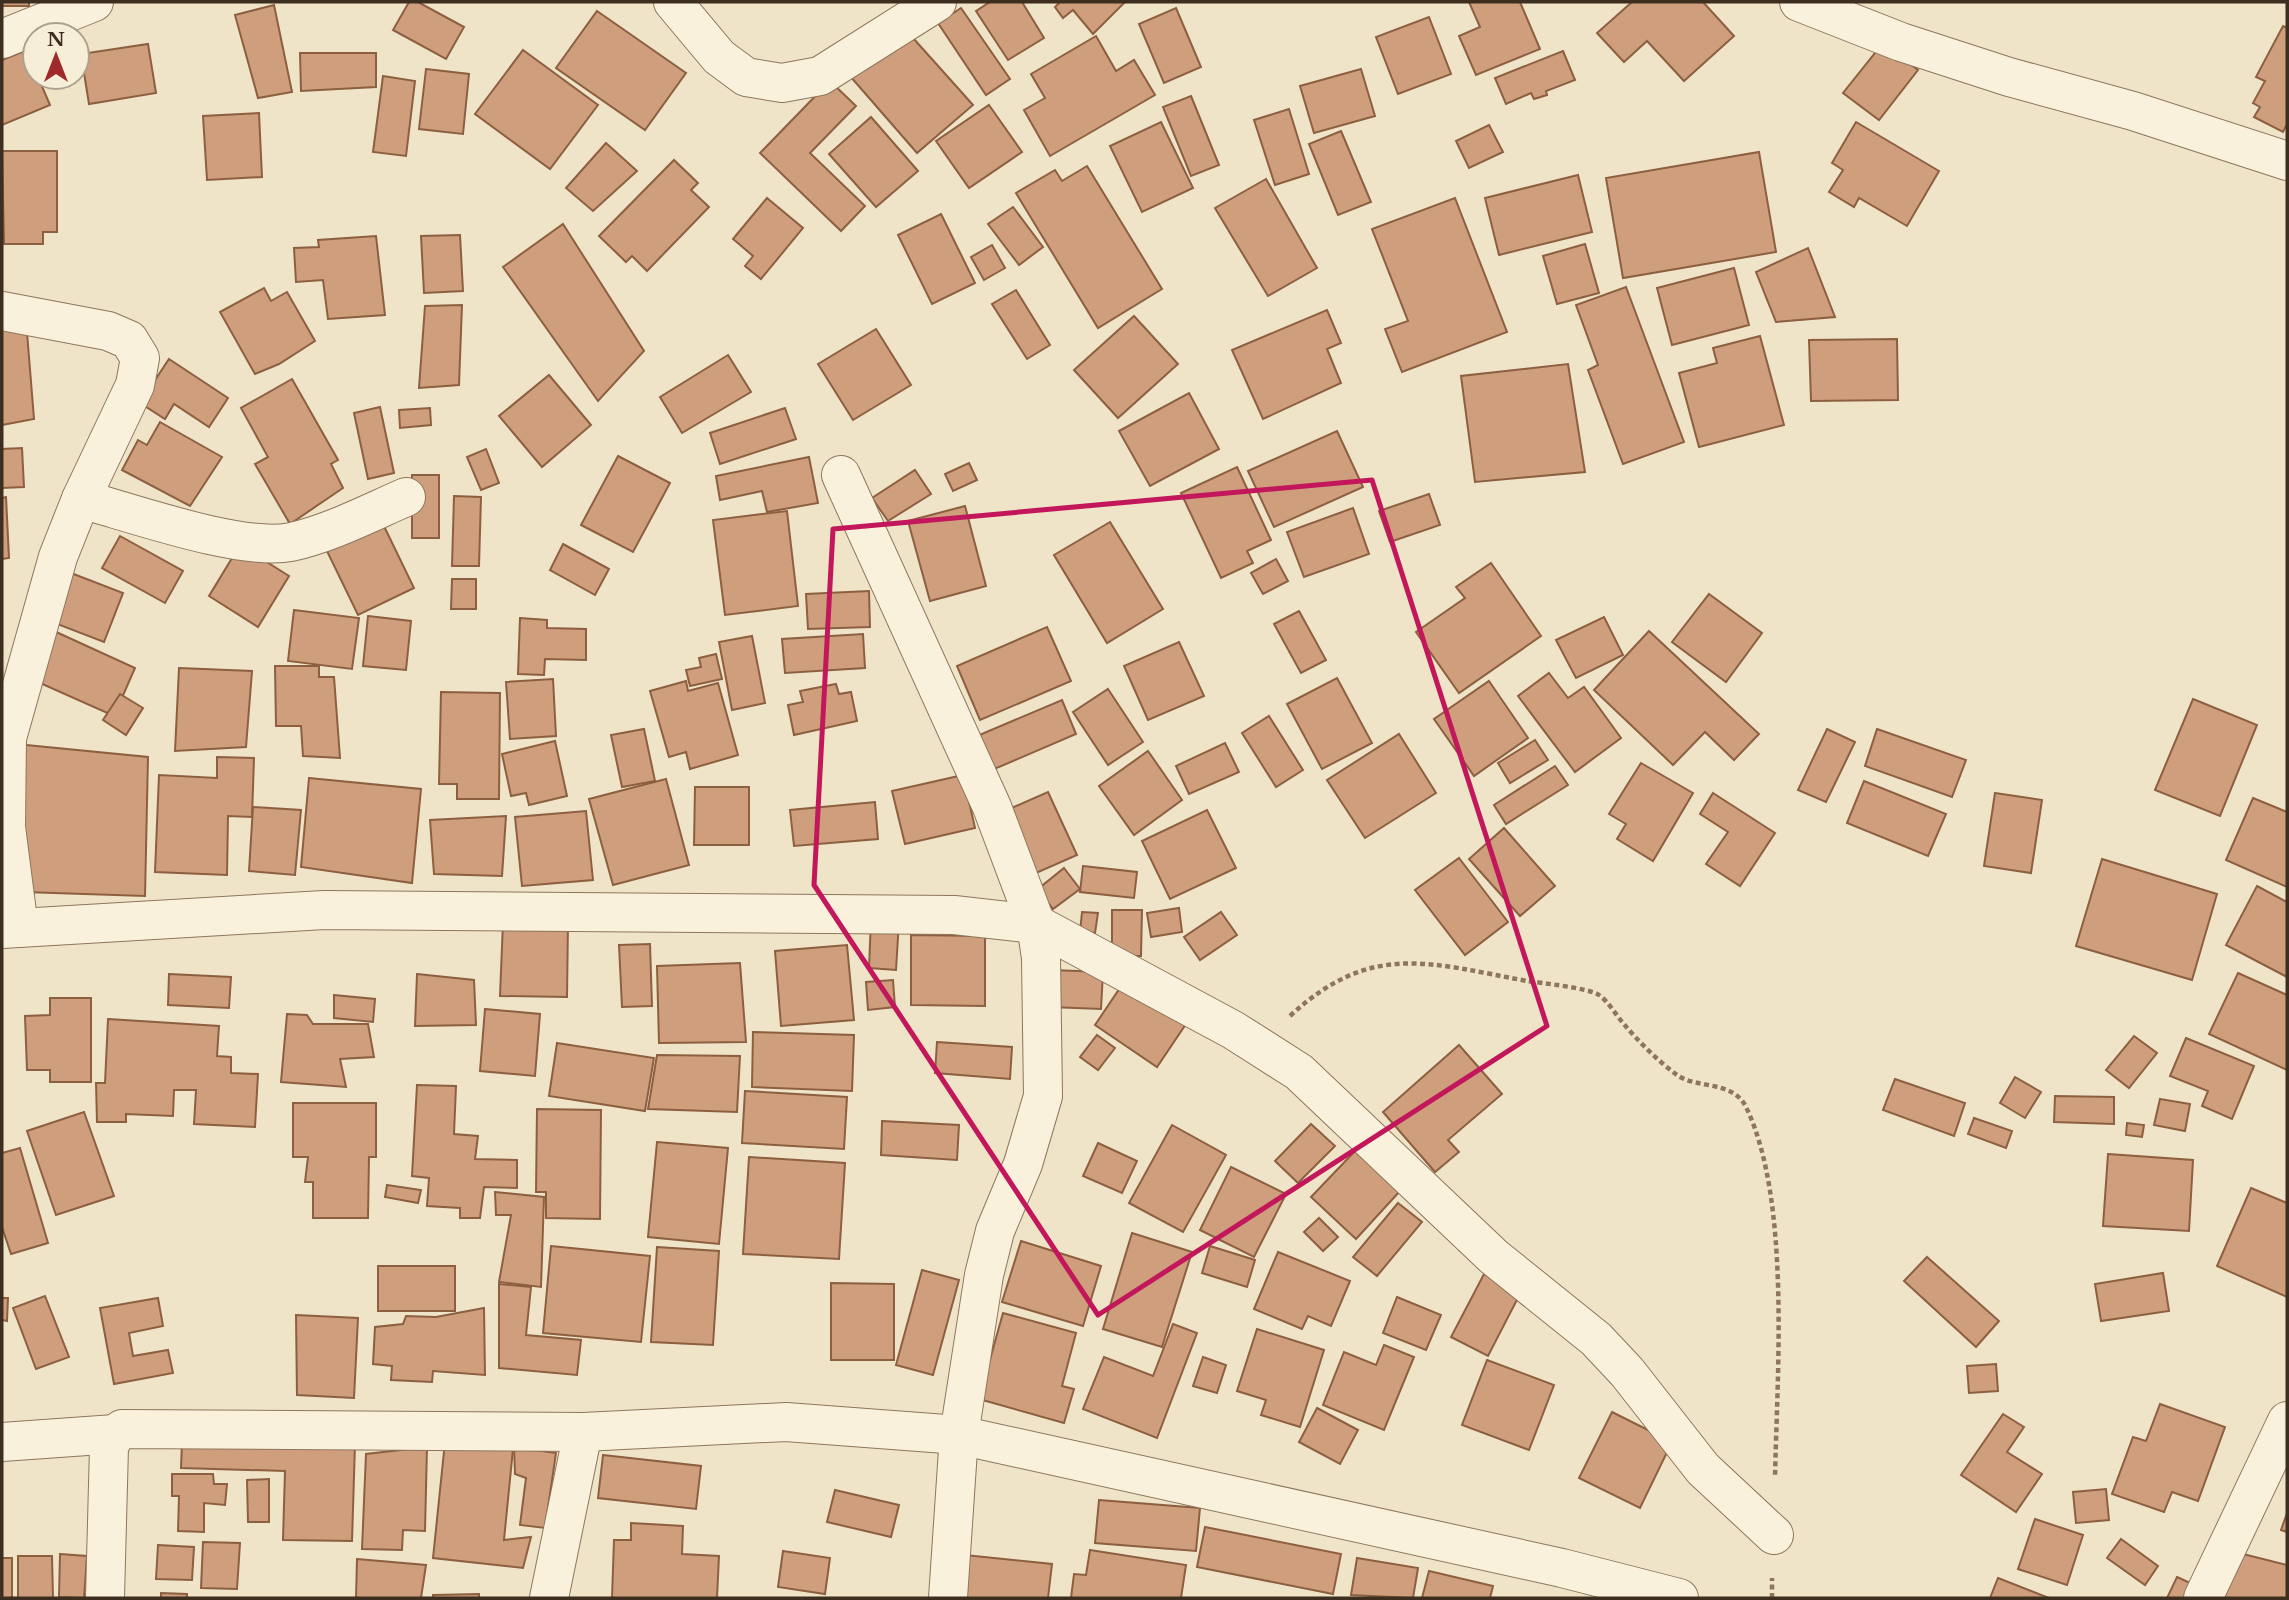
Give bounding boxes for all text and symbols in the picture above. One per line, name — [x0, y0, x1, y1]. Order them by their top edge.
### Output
north arrow — [21, 21, 91, 91]
text: N — [47, 28, 65, 51]

